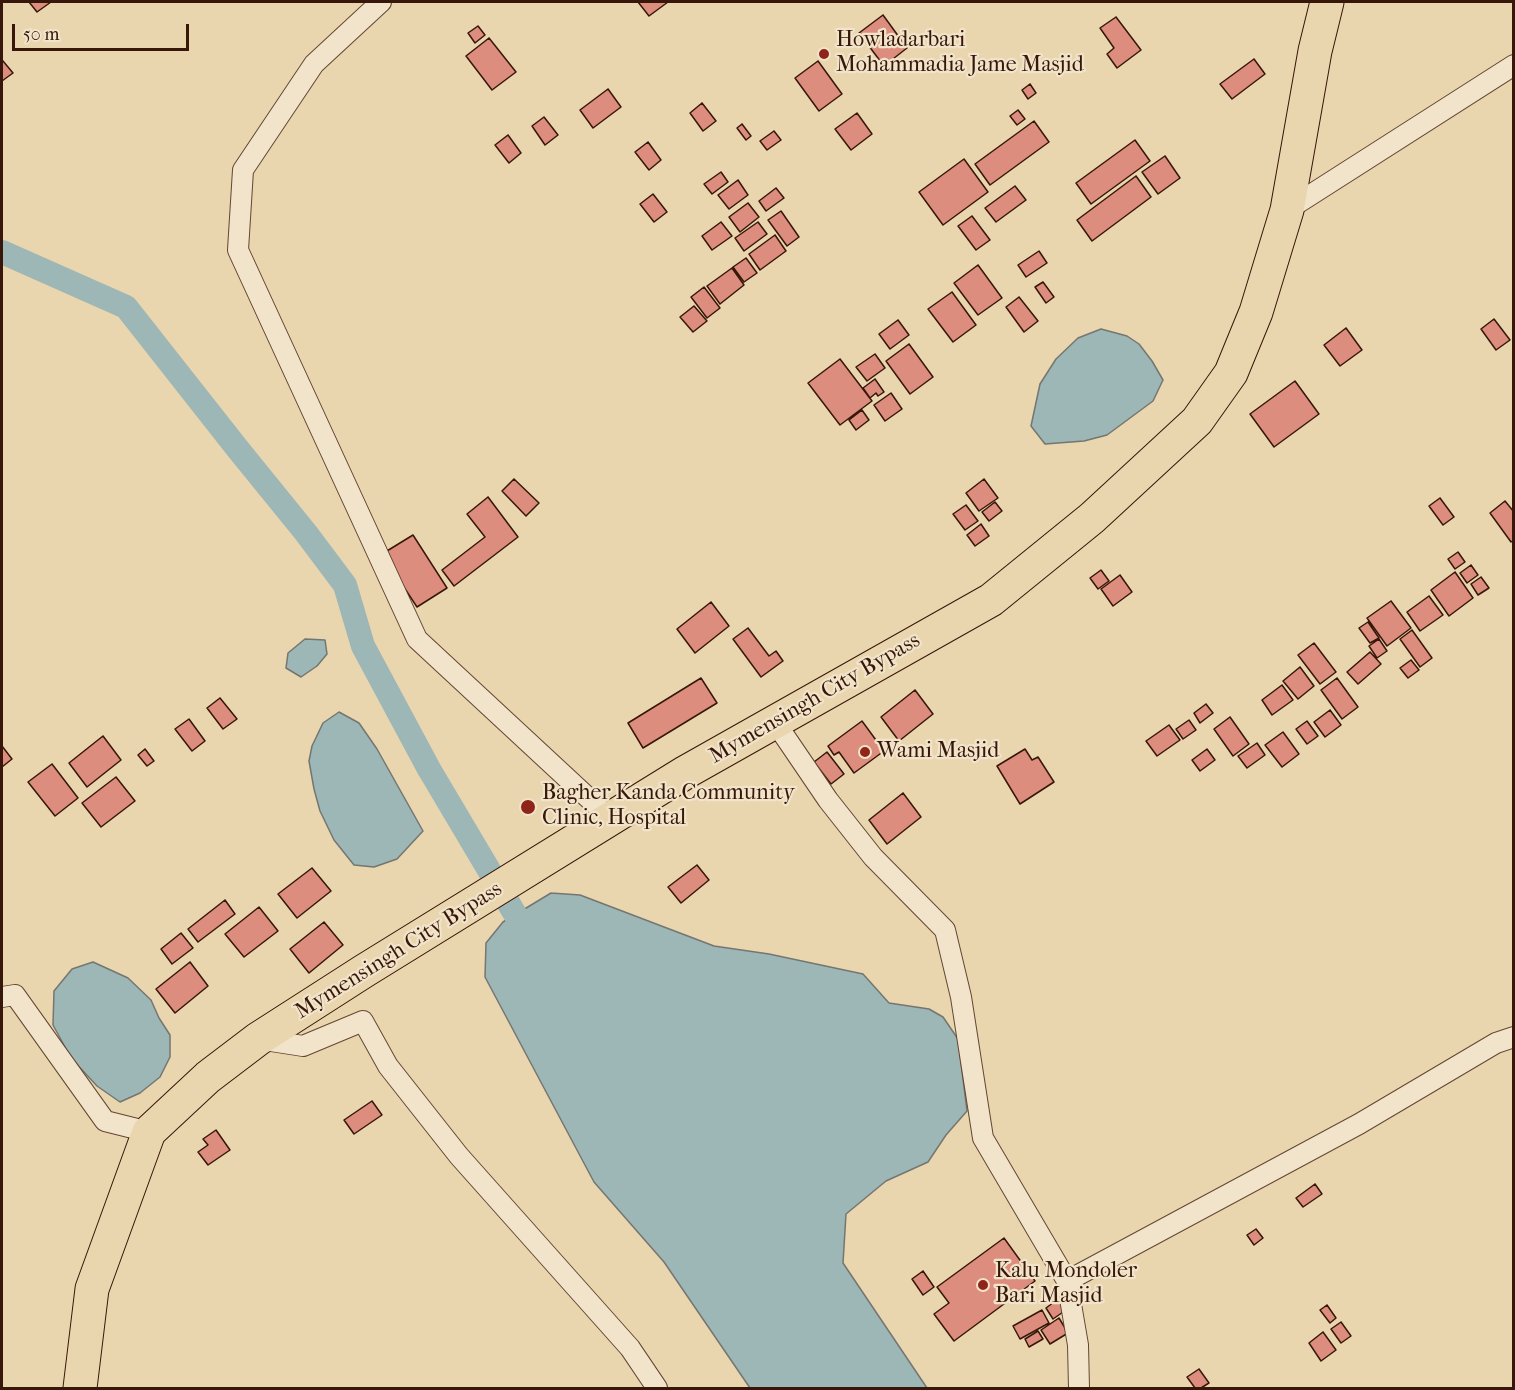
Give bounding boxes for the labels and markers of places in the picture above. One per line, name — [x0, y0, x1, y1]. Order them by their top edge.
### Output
place label: Howladarbari Mohammadia Jame Masjid — [836, 28, 1084, 80]
marker: Howladarbari Mohammadia Jame Masjid — [817, 47, 831, 61]
place label: Wami Masjid — [877, 739, 999, 765]
marker: Wami Masjid — [858, 745, 872, 759]
place label: Bagher Kanda Community Clinic, Hospital — [542, 781, 795, 832]
marker: Bagher Kanda Community Clinic, Hospital — [519, 798, 537, 816]
place label: Kalu Mondoler Bari Masjid — [995, 1259, 1137, 1310]
marker: Kalu Mondoler Bari Masjid — [976, 1278, 990, 1292]

